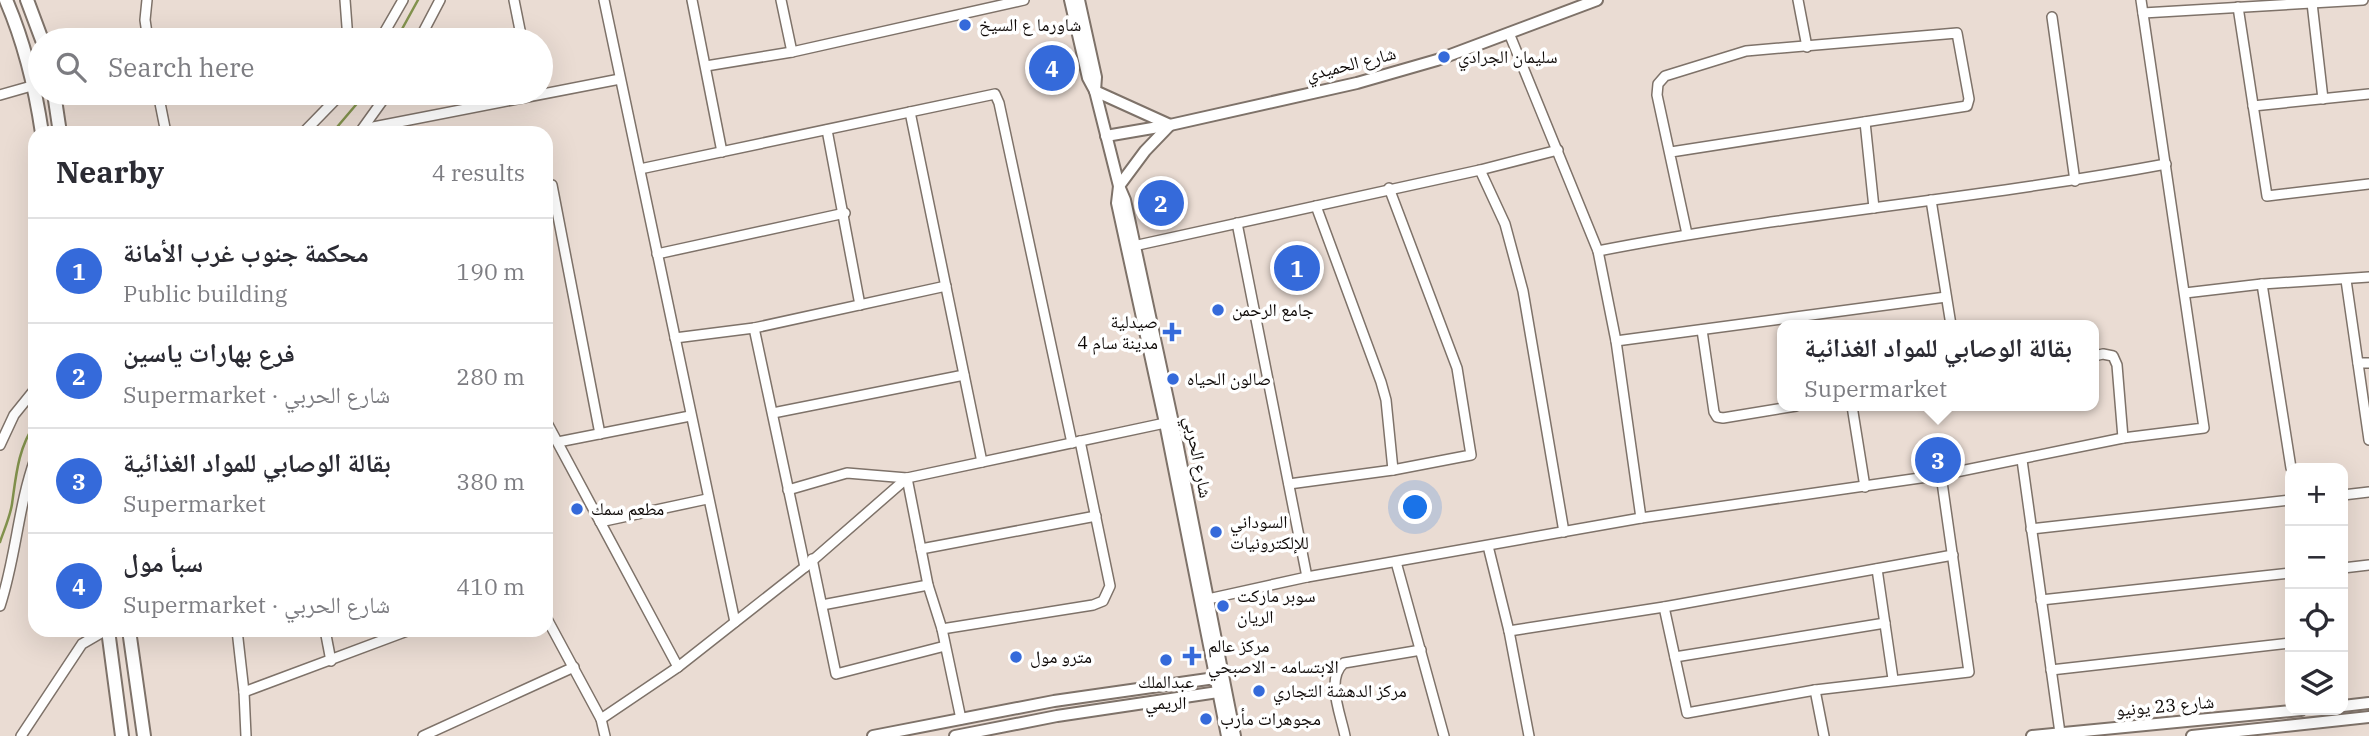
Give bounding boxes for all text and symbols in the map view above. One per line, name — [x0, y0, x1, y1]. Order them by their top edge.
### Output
place label: شاورما ع السيخ — [979, 13, 1081, 37]
marker: شاورما ع السيخ — [957, 17, 973, 33]
search box — [28, 28, 553, 105]
street label: شارع الحميدي — [1303, 41, 1399, 89]
pin: 4 — [1029, 42, 1075, 94]
place label: سليمان الجرادي — [1458, 45, 1558, 72]
icon: search — [52, 48, 90, 86]
marker: سليمان الجرادي — [1436, 49, 1452, 65]
text: Search here — [108, 50, 254, 84]
text: Nearby — [56, 152, 164, 191]
text: 4 results — [432, 157, 525, 187]
pin: 2 — [1138, 177, 1184, 229]
text: محكمة جنوب غرب الأمانة — [123, 235, 369, 269]
pin: 1 — [1274, 242, 1320, 294]
text: 1 — [72, 256, 86, 286]
text: 190 m — [456, 256, 525, 286]
text: Public building — [123, 278, 287, 308]
place label: جامع الرحمن — [1232, 298, 1314, 322]
marker: جامع الرحمن — [1210, 302, 1226, 318]
place label: صيدلية مدينة سام 4 — [1077, 310, 1158, 355]
popup — [1777, 320, 2099, 411]
marker: صيدلية مدينة سام 4 — [1164, 324, 1180, 340]
text: بقالة الوصابي للمواد الغذائية — [1804, 330, 2072, 364]
text: فرع بهارات ياسين — [123, 335, 295, 369]
text: 2 — [72, 361, 86, 391]
text: 280 m — [456, 361, 525, 391]
place label: صالون الحياه — [1187, 367, 1271, 390]
marker: صالون الحياه — [1165, 371, 1181, 387]
text: Supermarket — [1804, 373, 1947, 403]
text: Supermarket · شارع الحربي — [123, 379, 390, 409]
street label: شارع الحربي — [1176, 414, 1218, 501]
pin: 3 — [1915, 434, 1961, 486]
text: بقالة الوصابي للمواد الغذائية — [123, 445, 391, 479]
map controls — [2285, 463, 2348, 715]
button: + — [2285, 463, 2348, 526]
text: 3 — [72, 466, 86, 496]
text: 380 m — [456, 466, 525, 496]
text: Supermarket — [123, 488, 266, 518]
your location — [1398, 490, 1432, 524]
place label: مطعم سمك — [591, 497, 664, 521]
marker: مطعم سمك — [569, 501, 585, 517]
place label: السوداني للإلكترونيات — [1230, 510, 1309, 554]
marker: السوداني للإلكترونيات — [1208, 524, 1224, 540]
button: − — [2285, 526, 2348, 589]
text: سبأ مول — [123, 545, 203, 579]
text: 4 — [72, 571, 86, 601]
text: 410 m — [456, 571, 525, 601]
place label: سوبر ماركت الريان — [1237, 584, 1316, 628]
text: Supermarket · شارع الحربي — [123, 589, 390, 619]
button: locate — [2285, 589, 2348, 652]
marker: سوبر ماركت الريان — [1215, 598, 1231, 614]
place label: مركز عالم الابتسامه - الاصبحي — [1208, 634, 1339, 682]
place label: مترو مول — [1030, 645, 1092, 668]
marker: مركز عالم الابتسامه - الاصبحي — [1182, 646, 1202, 666]
marker: مترو مول — [1008, 649, 1024, 665]
marker: عبدالملك الريمي — [1158, 652, 1174, 668]
button: layers — [2285, 652, 2348, 715]
place label: عبدالملك الريمي — [1138, 670, 1194, 718]
place label: مركز الدهشة التجاري — [1273, 679, 1407, 706]
marker: مركز الدهشة التجاري — [1251, 683, 1267, 699]
street label: شارع 23 يونيو — [2115, 690, 2215, 721]
place label: مجوهرات مأرب — [1220, 707, 1321, 730]
marker: مجوهرات مأرب — [1198, 711, 1214, 727]

